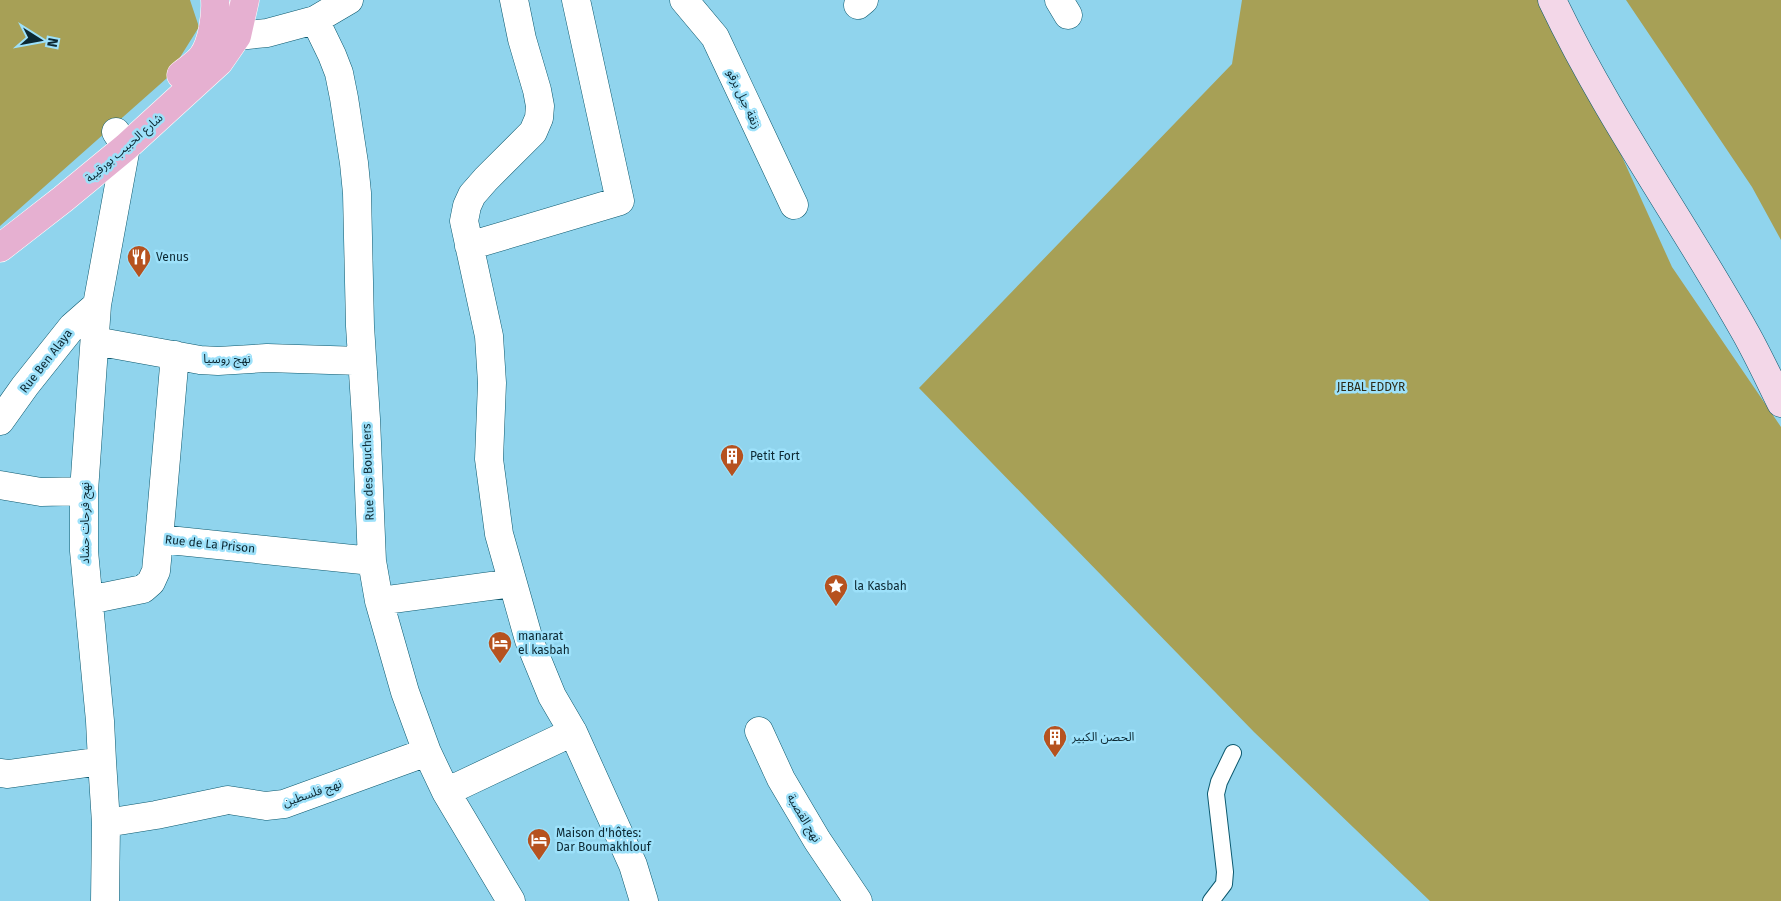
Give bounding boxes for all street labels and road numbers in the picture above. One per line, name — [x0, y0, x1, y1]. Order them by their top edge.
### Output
street label: زنقة جبل برقو — [724, 67, 764, 131]
street label: شارع الحبيب بورقيبة — [82, 111, 167, 187]
street label: Rue Ben Alaya — [17, 326, 75, 396]
street label: نهج روسيا — [203, 352, 251, 368]
street label: Rue des Bouchers — [359, 423, 377, 521]
street label: نهج فرحات حشاد — [78, 482, 94, 564]
street label: Rue de La Prison — [164, 532, 256, 556]
street label: نهج فلسطين — [281, 776, 344, 811]
street label: نهج القصبة — [782, 791, 824, 846]

